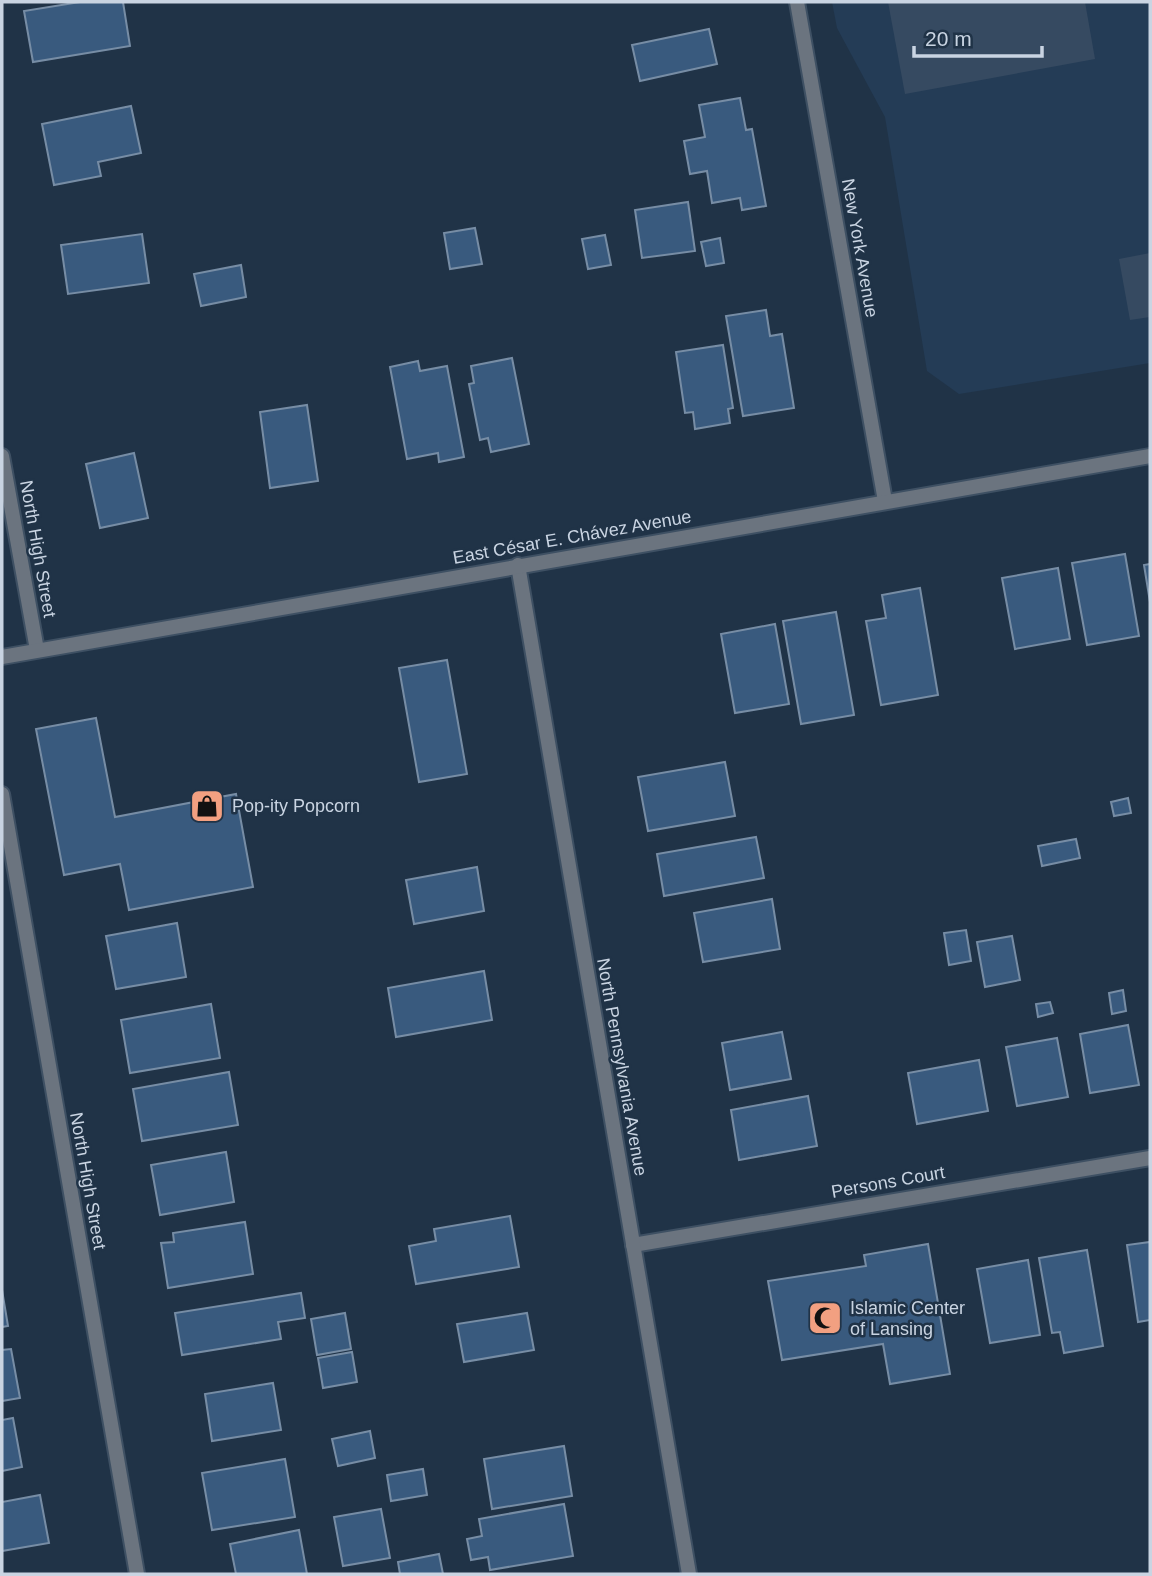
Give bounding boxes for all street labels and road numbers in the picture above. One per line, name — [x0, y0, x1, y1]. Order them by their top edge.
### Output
street label: New York Avenue — [838, 177, 882, 319]
street label: North High Street — [16, 479, 60, 619]
street label: East César E. Chávez Avenue — [451, 506, 693, 568]
street label: North Pennsylvania Avenue — [593, 957, 651, 1177]
street label: North High Street — [66, 1111, 110, 1251]
street label: Persons Court — [830, 1162, 946, 1202]

